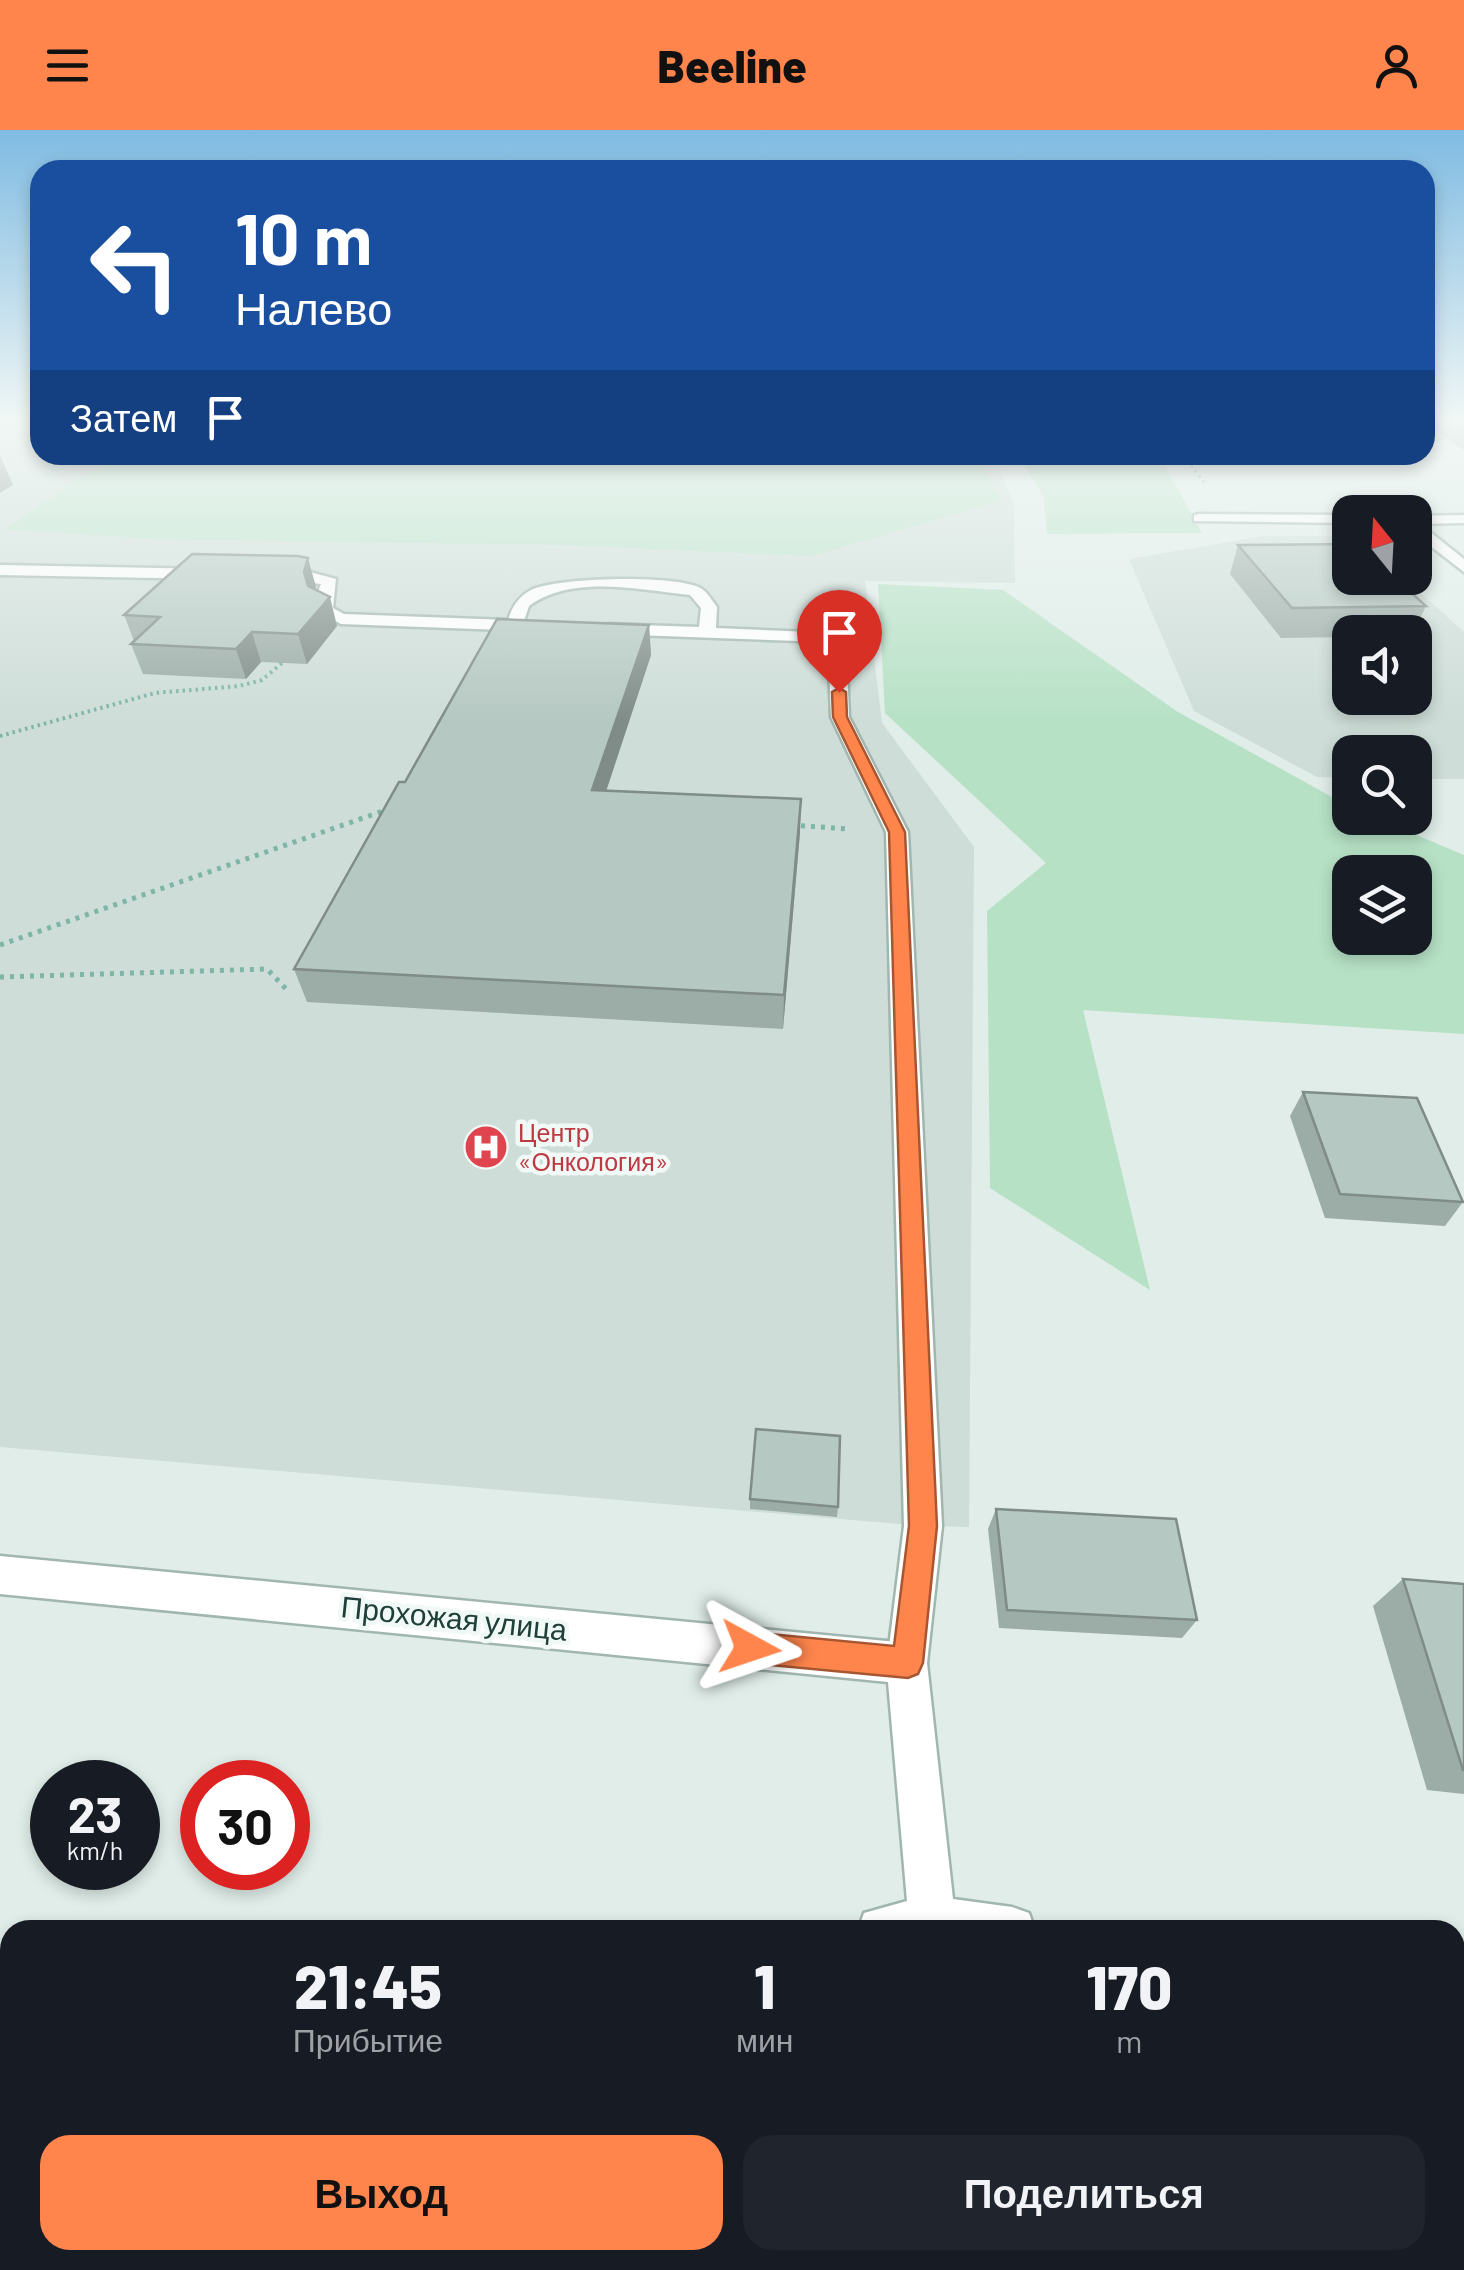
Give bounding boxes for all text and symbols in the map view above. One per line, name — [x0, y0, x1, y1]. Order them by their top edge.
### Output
icon: menu — [40, 38, 95, 93]
text: Beeline — [657, 38, 807, 92]
icon: person — [1369, 38, 1424, 93]
text: 10 m — [235, 195, 372, 279]
icon: left — [70, 200, 200, 330]
text: Налево — [235, 280, 392, 334]
icon: arrive — [198, 390, 253, 445]
text: Затем — [70, 394, 178, 440]
north arrow — [1332, 495, 1432, 595]
map controls — [1332, 495, 1432, 955]
pin — [797, 590, 882, 693]
icon: arrive — [812, 605, 867, 660]
button: sound — [1332, 615, 1432, 715]
button: search — [1332, 735, 1432, 835]
button: layers — [1332, 855, 1432, 955]
place label: Центр «Онкология» — [518, 1117, 668, 1176]
hospital icon: Центр «Онкология» — [463, 1124, 509, 1170]
street label: Прохожая улица — [339, 1587, 569, 1647]
position arrow — [698, 1596, 802, 1700]
speed limit sign: 30 — [180, 1760, 310, 1890]
text: 23 — [68, 1783, 122, 1843]
text: km/h — [67, 1835, 123, 1865]
text: 21:45 — [294, 1949, 442, 2021]
text: 1 — [754, 1949, 775, 2021]
text: 170 — [1086, 1950, 1172, 2022]
text: Прибытие — [293, 2020, 443, 2058]
text: мин — [736, 2020, 794, 2058]
text: m — [1116, 2021, 1143, 2059]
button: Выход — [40, 2135, 723, 2250]
button: Поделиться — [743, 2135, 1425, 2250]

